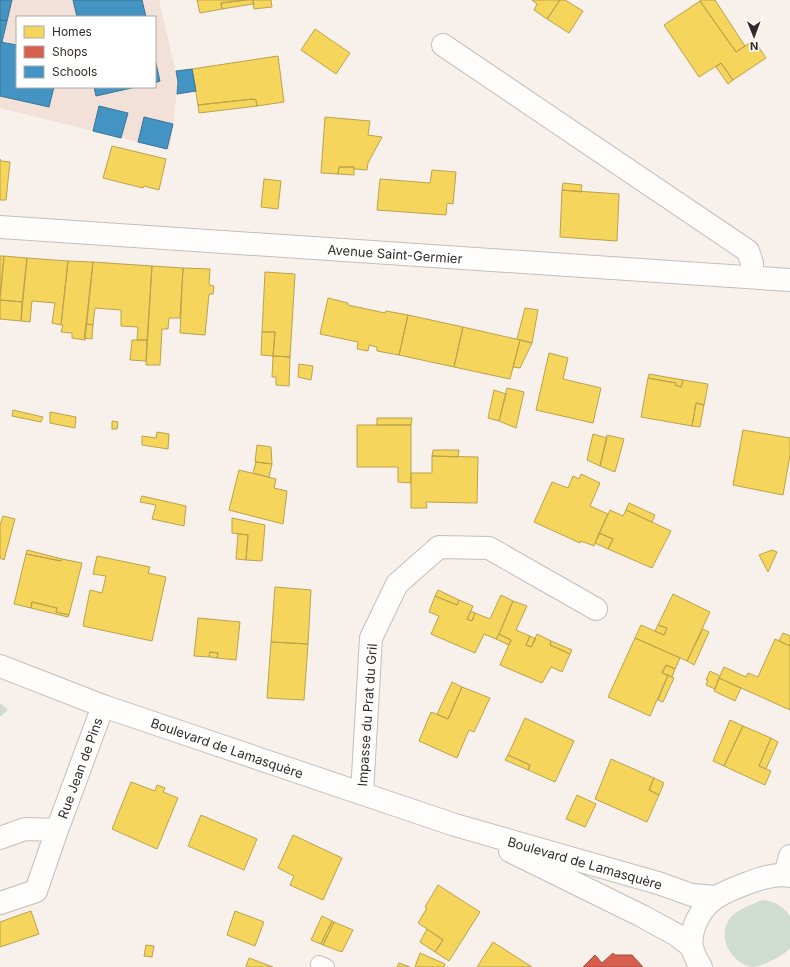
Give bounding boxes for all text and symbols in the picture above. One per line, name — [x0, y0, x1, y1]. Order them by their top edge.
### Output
legend — [16, 16, 156, 88]
north arrow — [734, 16, 774, 56]
text: Homes — [52, 24, 92, 39]
text: N — [750, 39, 758, 53]
text: Shops — [52, 44, 88, 59]
text: Schools — [52, 64, 97, 79]
street label: Avenue Saint-Germier — [327, 241, 463, 267]
street label: Impasse du Prat du Gril — [354, 643, 380, 787]
street label: Boulevard de Lamasquère — [149, 714, 305, 782]
street label: Rue Jean de Pins — [54, 715, 106, 821]
street label: Boulevard de Lamasquère — [506, 833, 664, 893]

